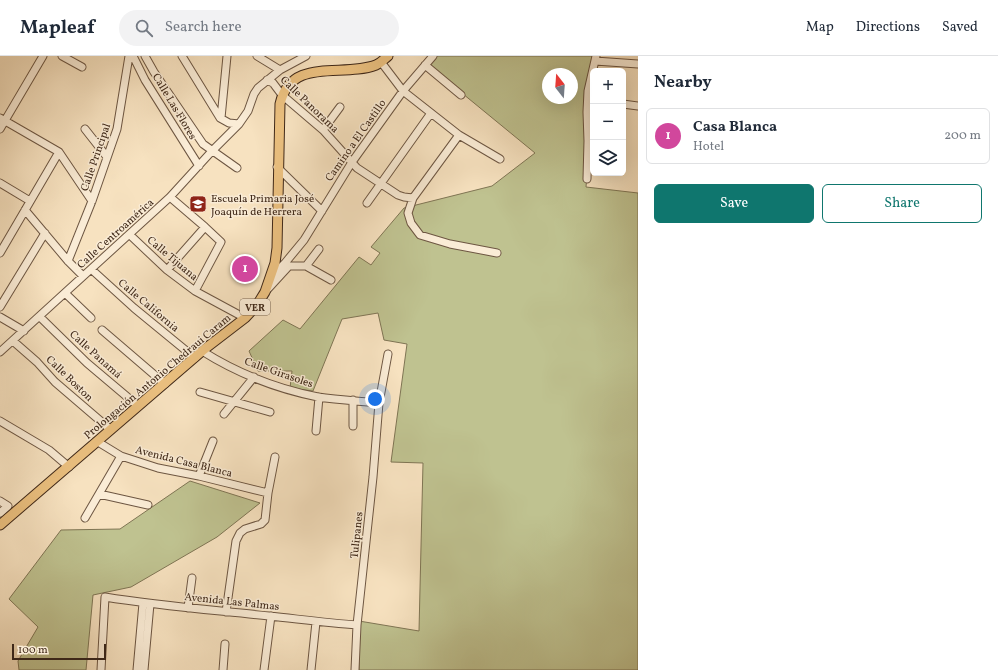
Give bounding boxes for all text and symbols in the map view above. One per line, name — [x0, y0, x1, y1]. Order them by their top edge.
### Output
search box — [119, 10, 399, 46]
text: Mapleaf — [20, 15, 95, 41]
icon: search — [133, 17, 155, 39]
text: Search here — [165, 17, 242, 38]
text: Map — [806, 18, 834, 37]
text: Directions — [856, 18, 920, 37]
text: Saved — [942, 18, 978, 37]
north arrow — [542, 68, 578, 104]
map controls — [590, 68, 626, 176]
button: + — [590, 68, 626, 104]
street label: Calle Las Flores — [148, 71, 200, 143]
text: Nearby — [654, 71, 712, 94]
street label: Calle Panorama — [276, 73, 342, 137]
street label: Camino a El Castillo — [322, 97, 390, 185]
button: − — [590, 104, 626, 140]
text: Casa Blanca — [693, 117, 777, 138]
street label: Calle Principal — [78, 122, 115, 193]
text: 1 — [665, 127, 671, 145]
text: 200 m — [944, 127, 981, 145]
text: Hotel — [693, 138, 724, 156]
button: layers — [590, 140, 626, 176]
button: Save — [654, 184, 814, 223]
button: Share — [822, 184, 982, 223]
place label: Escuela Primaria José Joaquín de Herrera — [211, 192, 314, 220]
school or university icon: Escuela Primaria José Joaquín de Herrera — [188, 194, 208, 214]
street label: Calle Centroamérica — [74, 195, 158, 273]
street label: Calle Tijuana — [143, 233, 201, 285]
pin: 1 — [232, 254, 258, 284]
street label: Calle California — [114, 276, 182, 336]
road number: VER — [240, 299, 270, 315]
street label: Prolongación Antonio Chedraui Caram — [81, 311, 235, 443]
street label: Calle Panamá — [66, 328, 125, 383]
street label: Calle Boston — [42, 353, 96, 406]
street label: Calle Girasoles — [242, 355, 315, 392]
your location — [365, 389, 385, 409]
street label: Avenida Casa Blanca — [134, 443, 234, 482]
street label: Tulipanes — [348, 511, 367, 559]
street label: Avenida Las Palmas — [184, 590, 280, 615]
scale bar — [12, 642, 106, 661]
text: 100 m — [18, 643, 48, 658]

